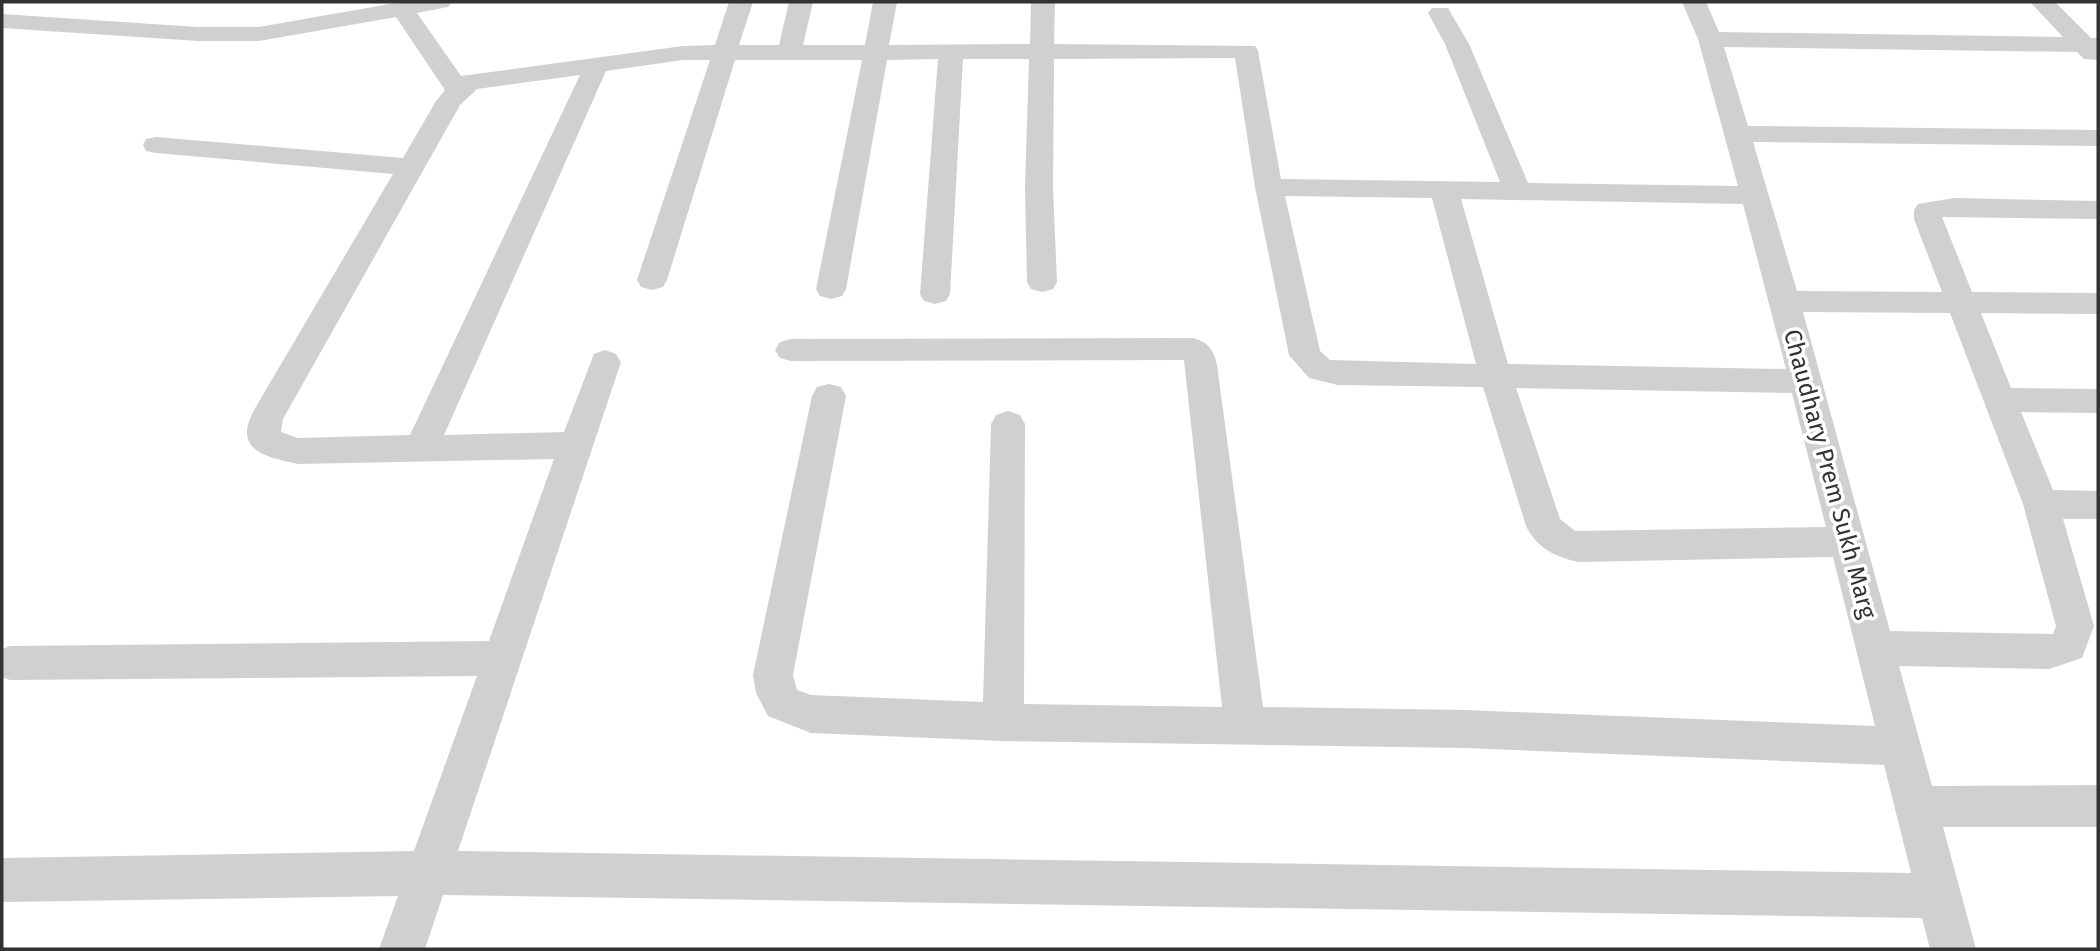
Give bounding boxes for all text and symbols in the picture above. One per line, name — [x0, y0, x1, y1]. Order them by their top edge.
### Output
street label: Chaudhary Prem Sukh Marg — [1778, 326, 1882, 622]

